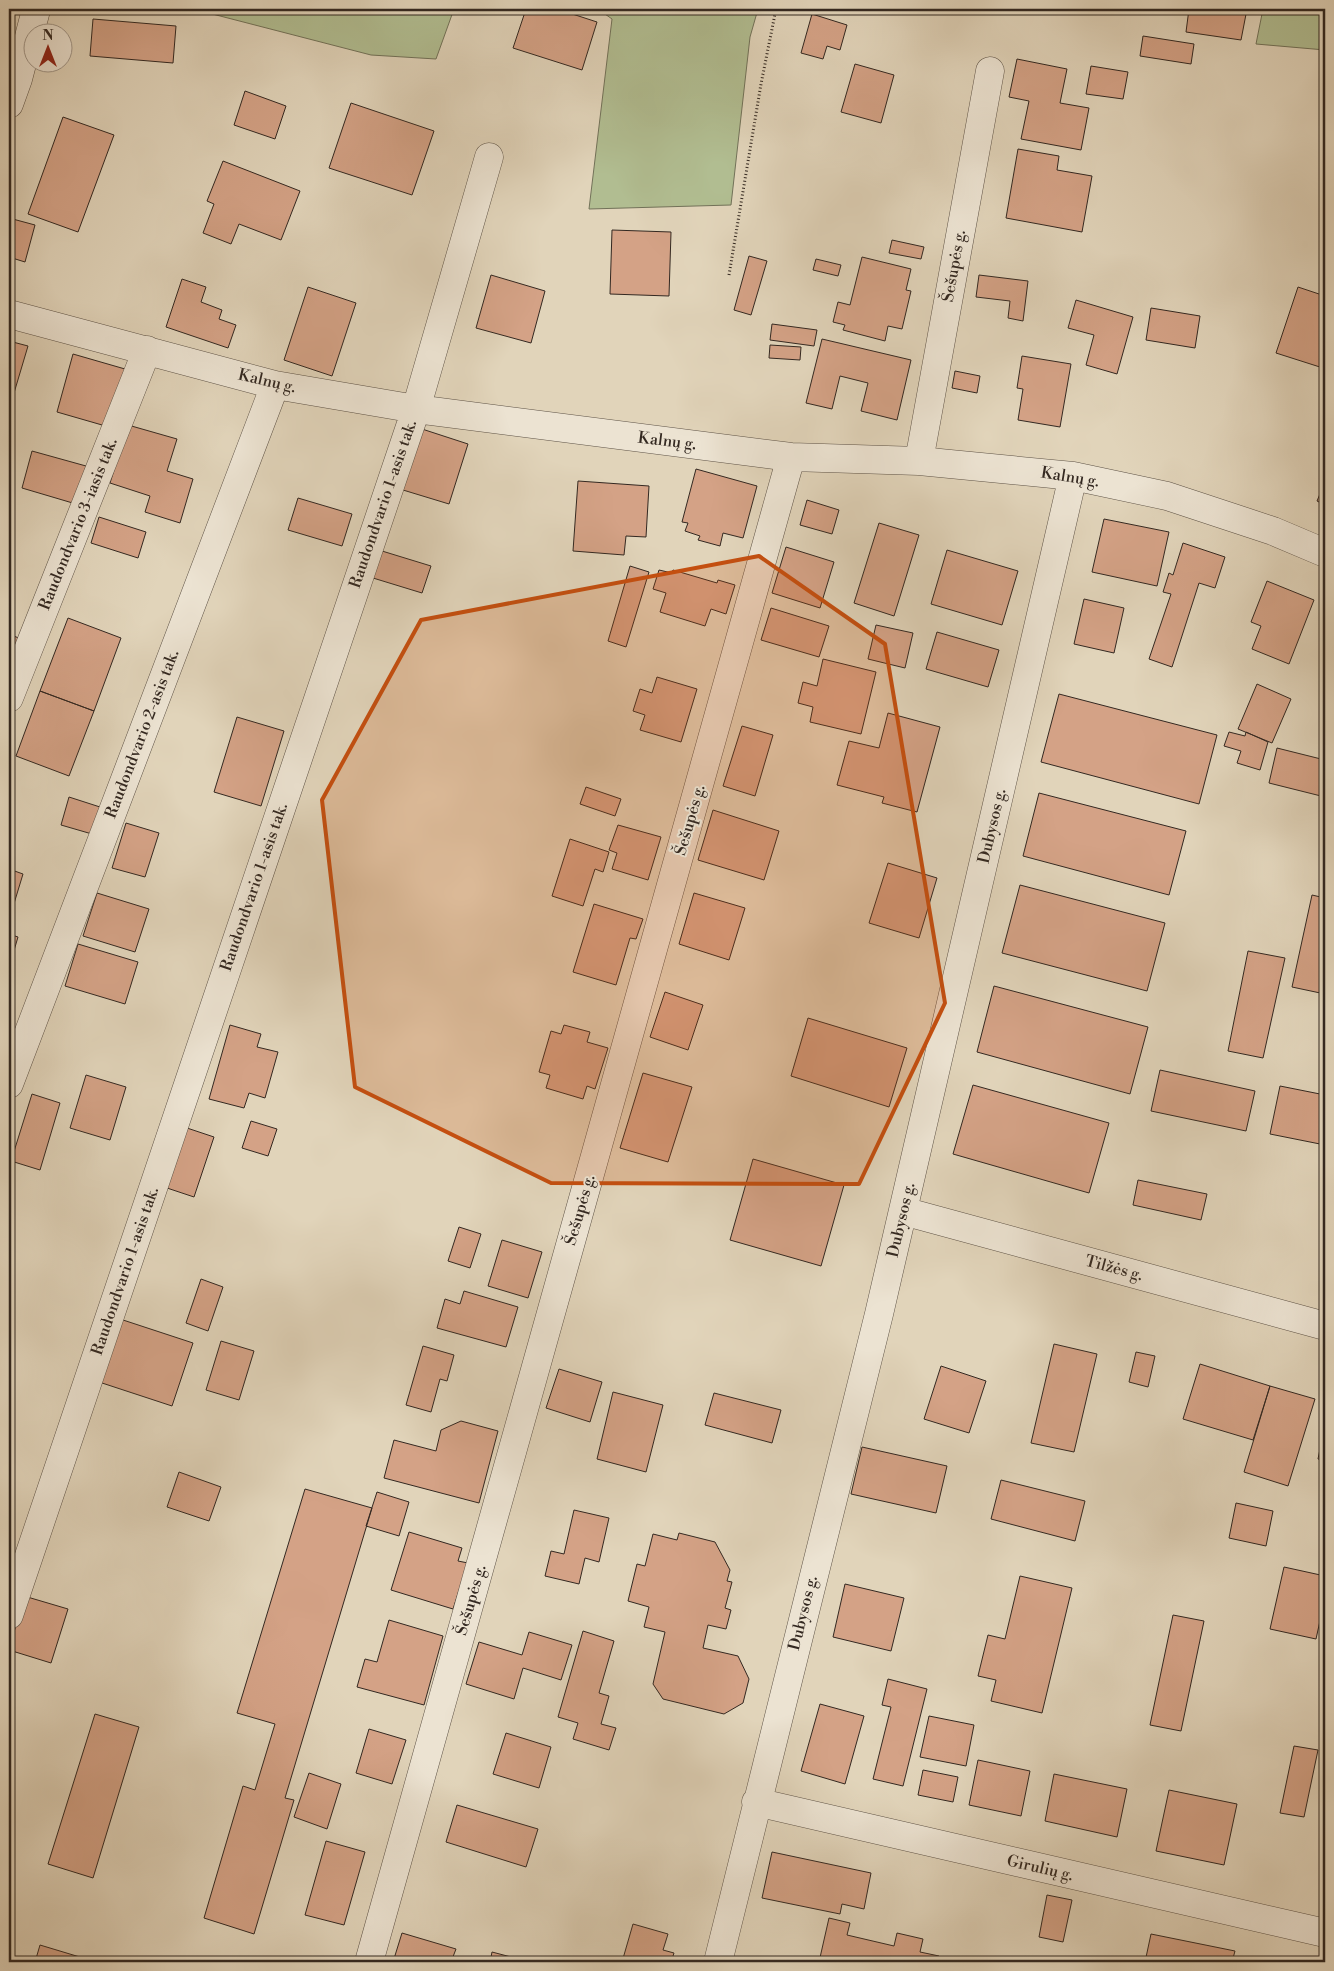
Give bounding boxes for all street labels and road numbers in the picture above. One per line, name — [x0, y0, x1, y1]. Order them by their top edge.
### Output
street label: Šešupės g. — [936, 228, 970, 304]
street label: Kalnų g. — [236, 365, 298, 397]
street label: Raudondvario 1-asis tak. — [345, 417, 421, 591]
street label: Kalnų g. — [637, 427, 697, 455]
street label: Raudondvario 3-iasis tak. — [34, 435, 122, 613]
street label: Kalnų g. — [1039, 463, 1101, 491]
street label: Raudondvario 2-asis tak. — [101, 647, 183, 821]
street label: Šešupės g. — [668, 782, 710, 858]
street label: Dubysos g. — [974, 787, 1010, 865]
street label: Raudondvario 1-asis tak. — [216, 800, 292, 974]
street label: Šešupės g. — [558, 1172, 600, 1248]
street label: Dubysos g. — [883, 1181, 919, 1259]
street label: Raudondvario 1-asis tak. — [87, 1184, 163, 1358]
street label: Tilžės g. — [1083, 1251, 1145, 1285]
street label: Šešupės g. — [449, 1562, 491, 1638]
street label: Dubysos g. — [784, 1574, 822, 1652]
street label: Girulių g. — [1005, 1851, 1075, 1885]

